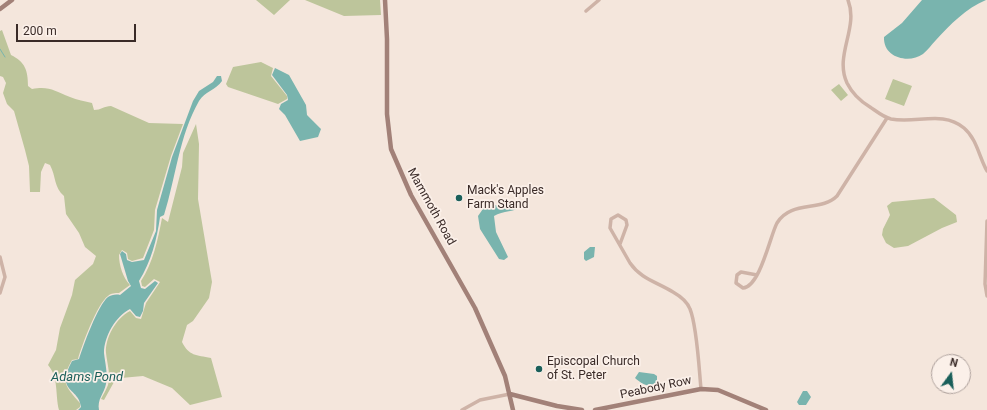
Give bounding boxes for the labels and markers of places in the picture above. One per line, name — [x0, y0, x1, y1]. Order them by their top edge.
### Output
place label: Mack's Apples Farm Stand — [467, 184, 544, 212]
marker: Mack's Apples Farm Stand — [454, 193, 464, 203]
place label: Episcopal Church of St. Peter — [547, 355, 640, 383]
marker: Episcopal Church of St. Peter — [534, 364, 544, 374]

